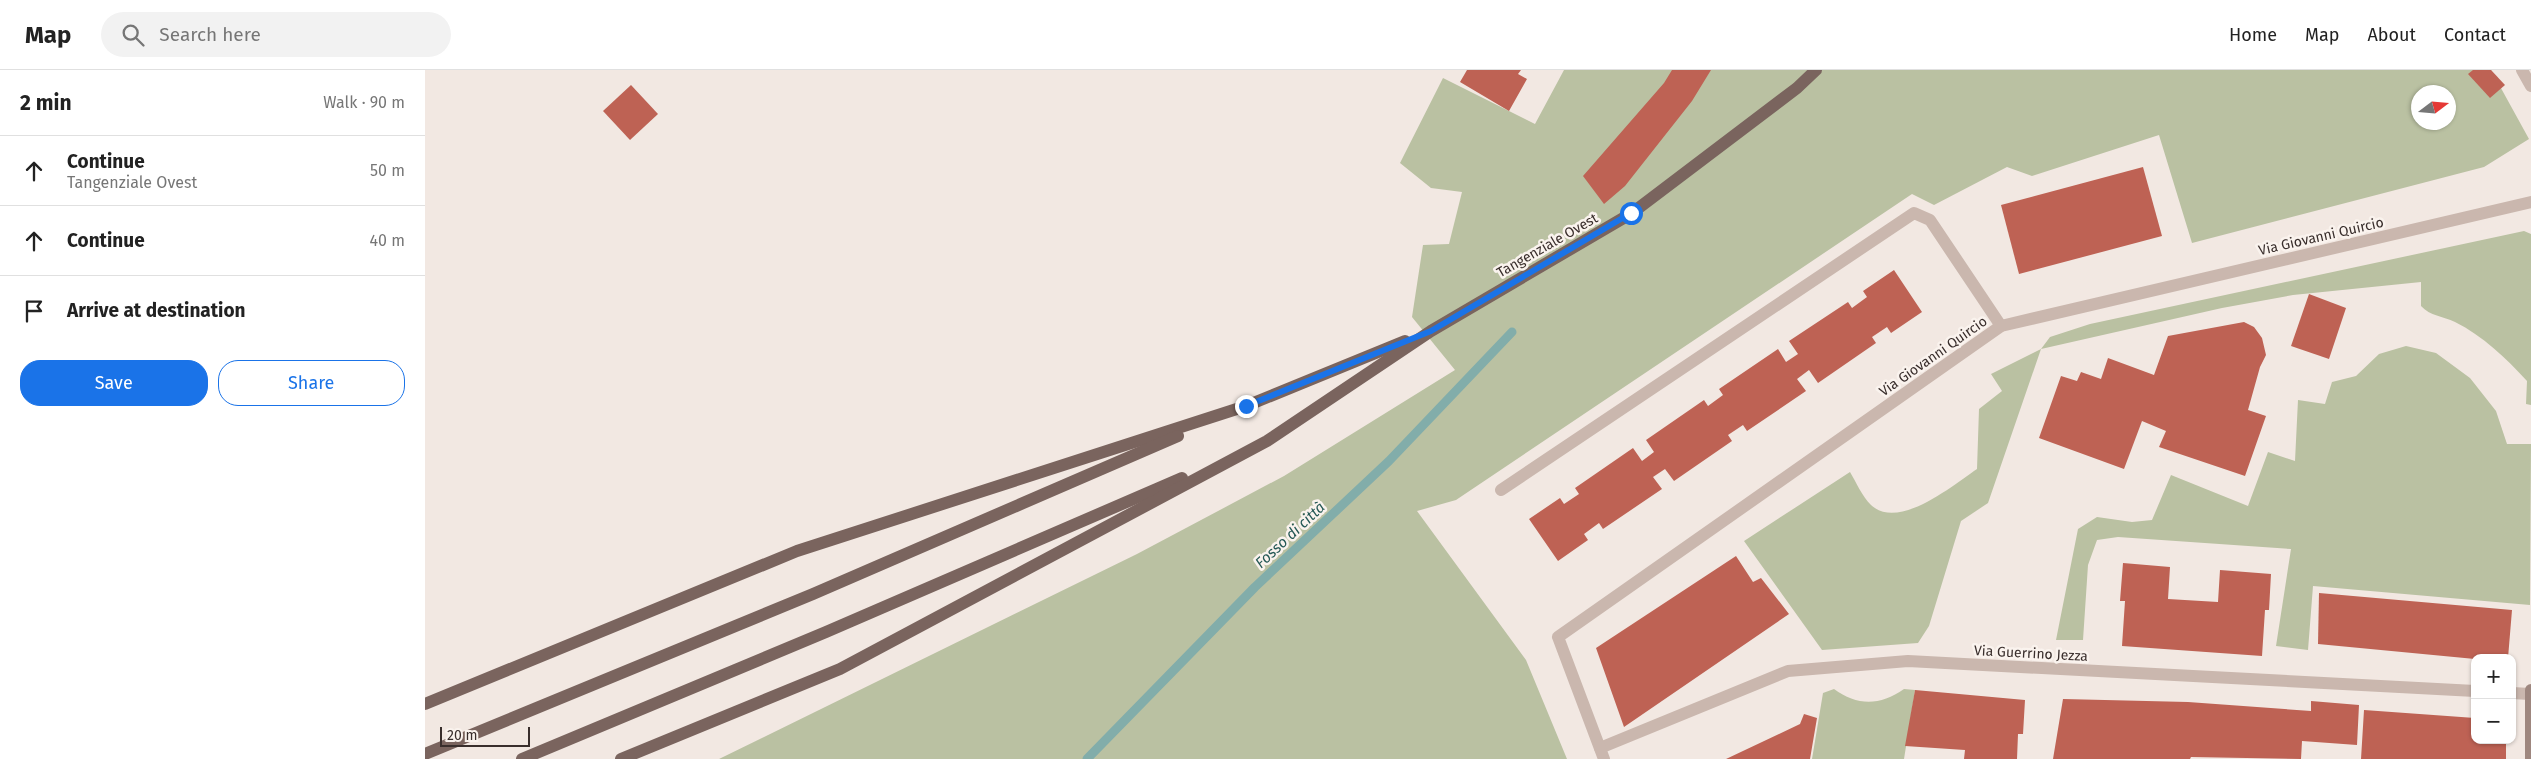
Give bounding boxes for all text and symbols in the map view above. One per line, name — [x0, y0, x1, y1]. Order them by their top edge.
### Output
search box — [101, 12, 451, 57]
text: Map — [25, 21, 71, 49]
icon: search — [119, 21, 147, 49]
text: Search here — [159, 23, 261, 46]
text: Home — [2229, 24, 2277, 46]
text: Map — [2305, 24, 2339, 46]
text: About — [2367, 24, 2416, 46]
text: Contact — [2444, 24, 2506, 46]
north arrow — [2411, 85, 2456, 130]
text: 2 min — [20, 90, 72, 116]
text: Walk · 90 m — [323, 93, 405, 112]
text: Continue — [67, 150, 145, 173]
icon: ahead — [20, 157, 48, 185]
text: 50 m — [370, 161, 405, 180]
text: Tangenziale Ovest — [67, 173, 197, 192]
route start — [1620, 202, 1643, 225]
street label: Tangenziale Ovest — [1494, 209, 1602, 281]
street label: Via Giovanni Quircio — [2257, 214, 2385, 259]
icon: ahead — [20, 227, 48, 255]
text: Continue — [67, 229, 145, 252]
text: 40 m — [370, 231, 405, 250]
icon: arrive — [20, 297, 48, 325]
text: Arrive at destination — [67, 299, 246, 322]
street label: Via Giovanni Quircio — [1876, 313, 1991, 400]
button: Save — [20, 360, 208, 406]
button: Share — [218, 360, 405, 406]
route end — [1235, 395, 1258, 418]
water label: Fosso di città — [1251, 498, 1329, 572]
street label: Via Guerrino Jezza — [1974, 642, 2088, 665]
map controls — [2471, 654, 2516, 744]
button: + — [2471, 654, 2516, 699]
button: − — [2471, 699, 2516, 744]
scale bar — [440, 724, 530, 747]
text: 20 m — [447, 727, 477, 744]

